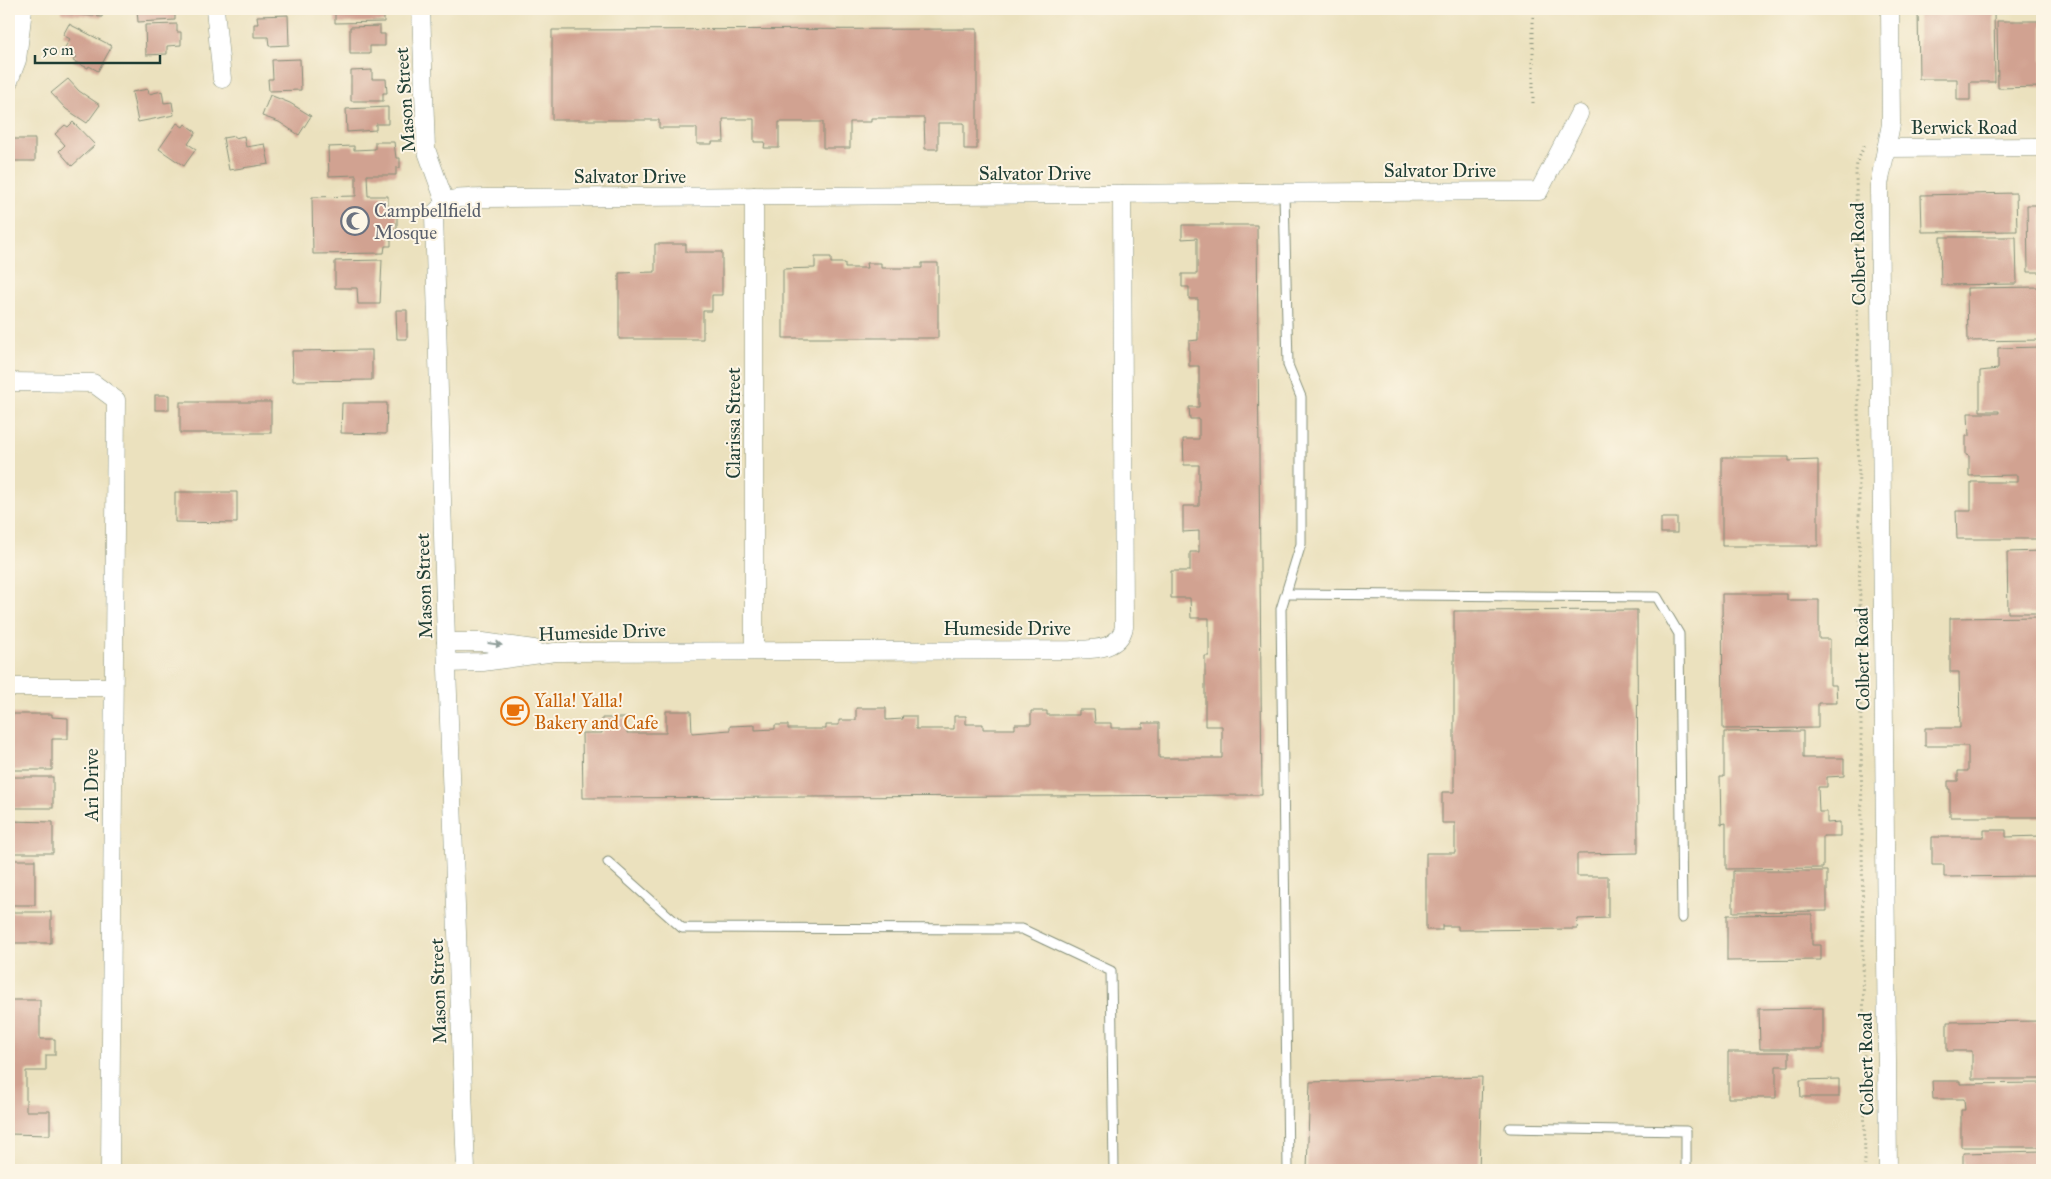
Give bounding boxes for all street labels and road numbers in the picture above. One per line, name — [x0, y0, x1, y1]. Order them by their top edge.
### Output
street label: Mason Street — [390, 46, 420, 154]
street label: Berwick Road — [1911, 116, 2018, 139]
street label: Salvator Drive — [1384, 159, 1496, 182]
street label: Salvator Drive — [979, 162, 1091, 185]
street label: Salvator Drive — [574, 165, 686, 188]
street label: Colbert Road — [1846, 202, 1870, 306]
street label: Clarissa Street — [722, 367, 745, 479]
street label: Mason Street — [411, 532, 437, 639]
street label: Colbert Road — [1850, 607, 1874, 711]
street label: Humeside Drive — [943, 617, 1071, 640]
street label: Humeside Drive — [538, 618, 666, 646]
street label: Ari Drive — [80, 748, 103, 823]
street label: Mason Street — [425, 937, 451, 1044]
street label: Colbert Road — [1854, 1012, 1878, 1116]

